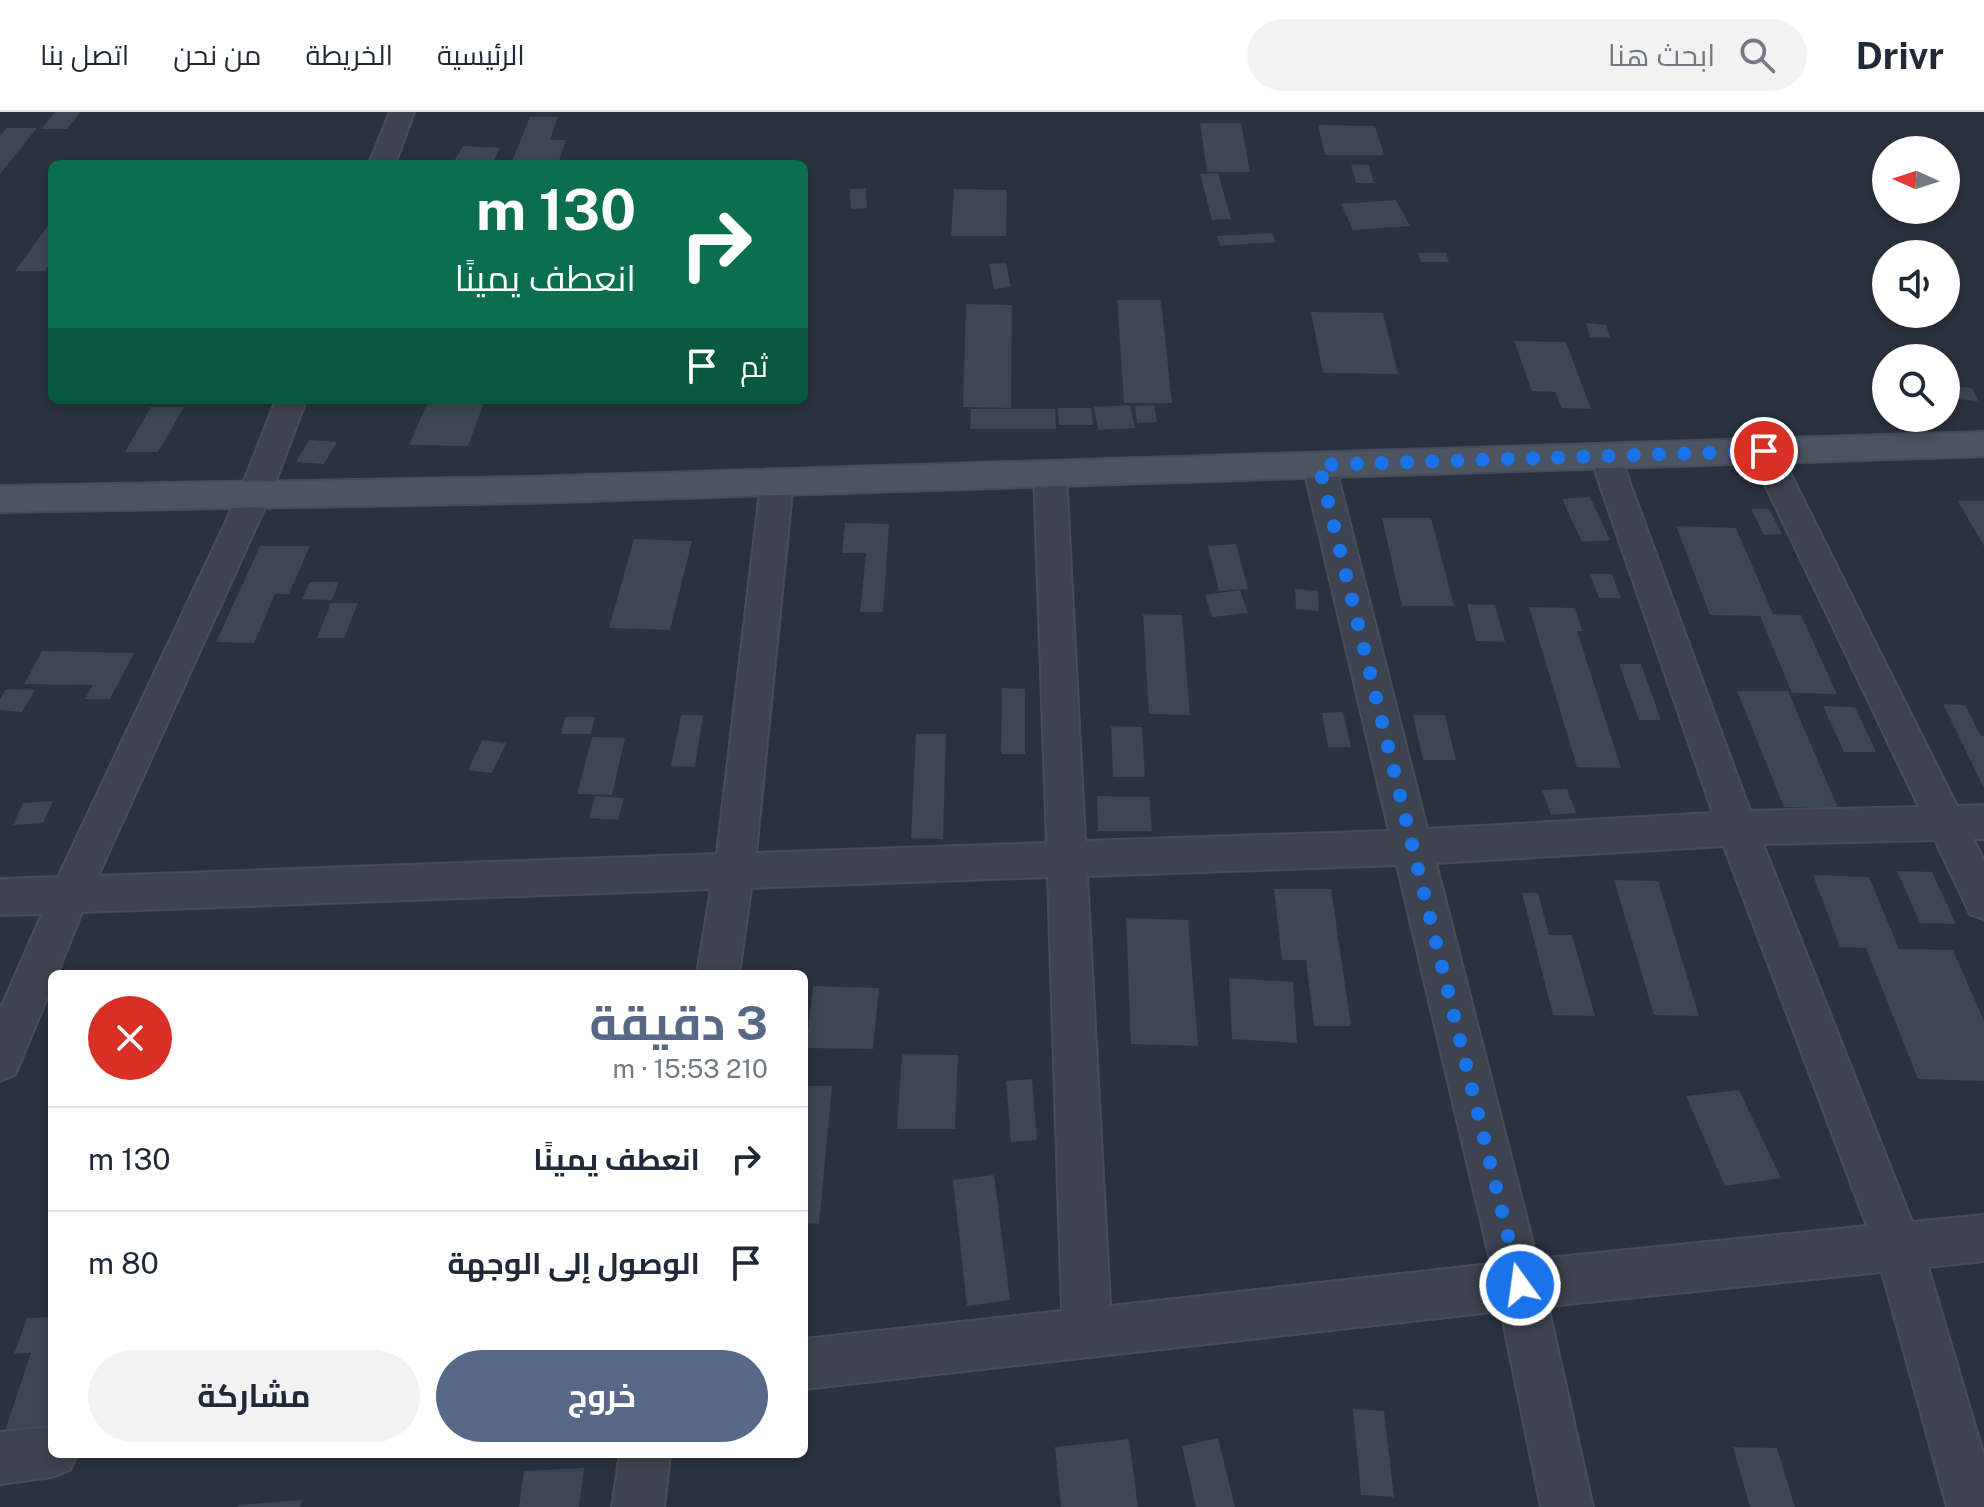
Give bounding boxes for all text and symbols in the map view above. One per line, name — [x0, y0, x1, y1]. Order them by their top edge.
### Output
search box — [1247, 19, 1807, 91]
icon: search — [1735, 33, 1779, 77]
text: Drivr — [1855, 33, 1944, 78]
text: ابحث هنا — [1608, 37, 1715, 73]
text: اتصل بنا — [40, 38, 129, 71]
text: من نحن — [173, 38, 262, 71]
text: الخريطة — [306, 38, 393, 71]
text: الرئيسية — [437, 38, 525, 71]
north arrow — [1872, 136, 1960, 224]
map controls — [1872, 136, 1960, 432]
text: 130 m — [476, 177, 636, 243]
icon: right — [664, 192, 768, 296]
button: sound — [1872, 240, 1960, 328]
text: انعطف يمينًا — [454, 257, 636, 299]
icon: arrive — [680, 344, 724, 388]
button: search — [1872, 344, 1960, 432]
text: ثم — [740, 348, 768, 384]
pin — [1730, 417, 1798, 485]
icon: arrive — [1742, 429, 1786, 473]
text: 3 دقيقة — [590, 994, 768, 1051]
button: close — [88, 996, 172, 1080]
text: 210 m · 15:53 — [613, 1053, 768, 1084]
icon: right — [724, 1137, 768, 1181]
text: 130 m — [88, 1141, 171, 1177]
text: انعطف يمينًا — [533, 1141, 700, 1177]
icon: arrive — [724, 1241, 768, 1285]
position arrow — [1478, 1243, 1562, 1327]
text: 80 m — [88, 1245, 159, 1281]
text: الوصول إلى الوجهة — [447, 1245, 700, 1281]
button: مشاركة — [88, 1350, 420, 1442]
button: خروج — [436, 1350, 768, 1442]

